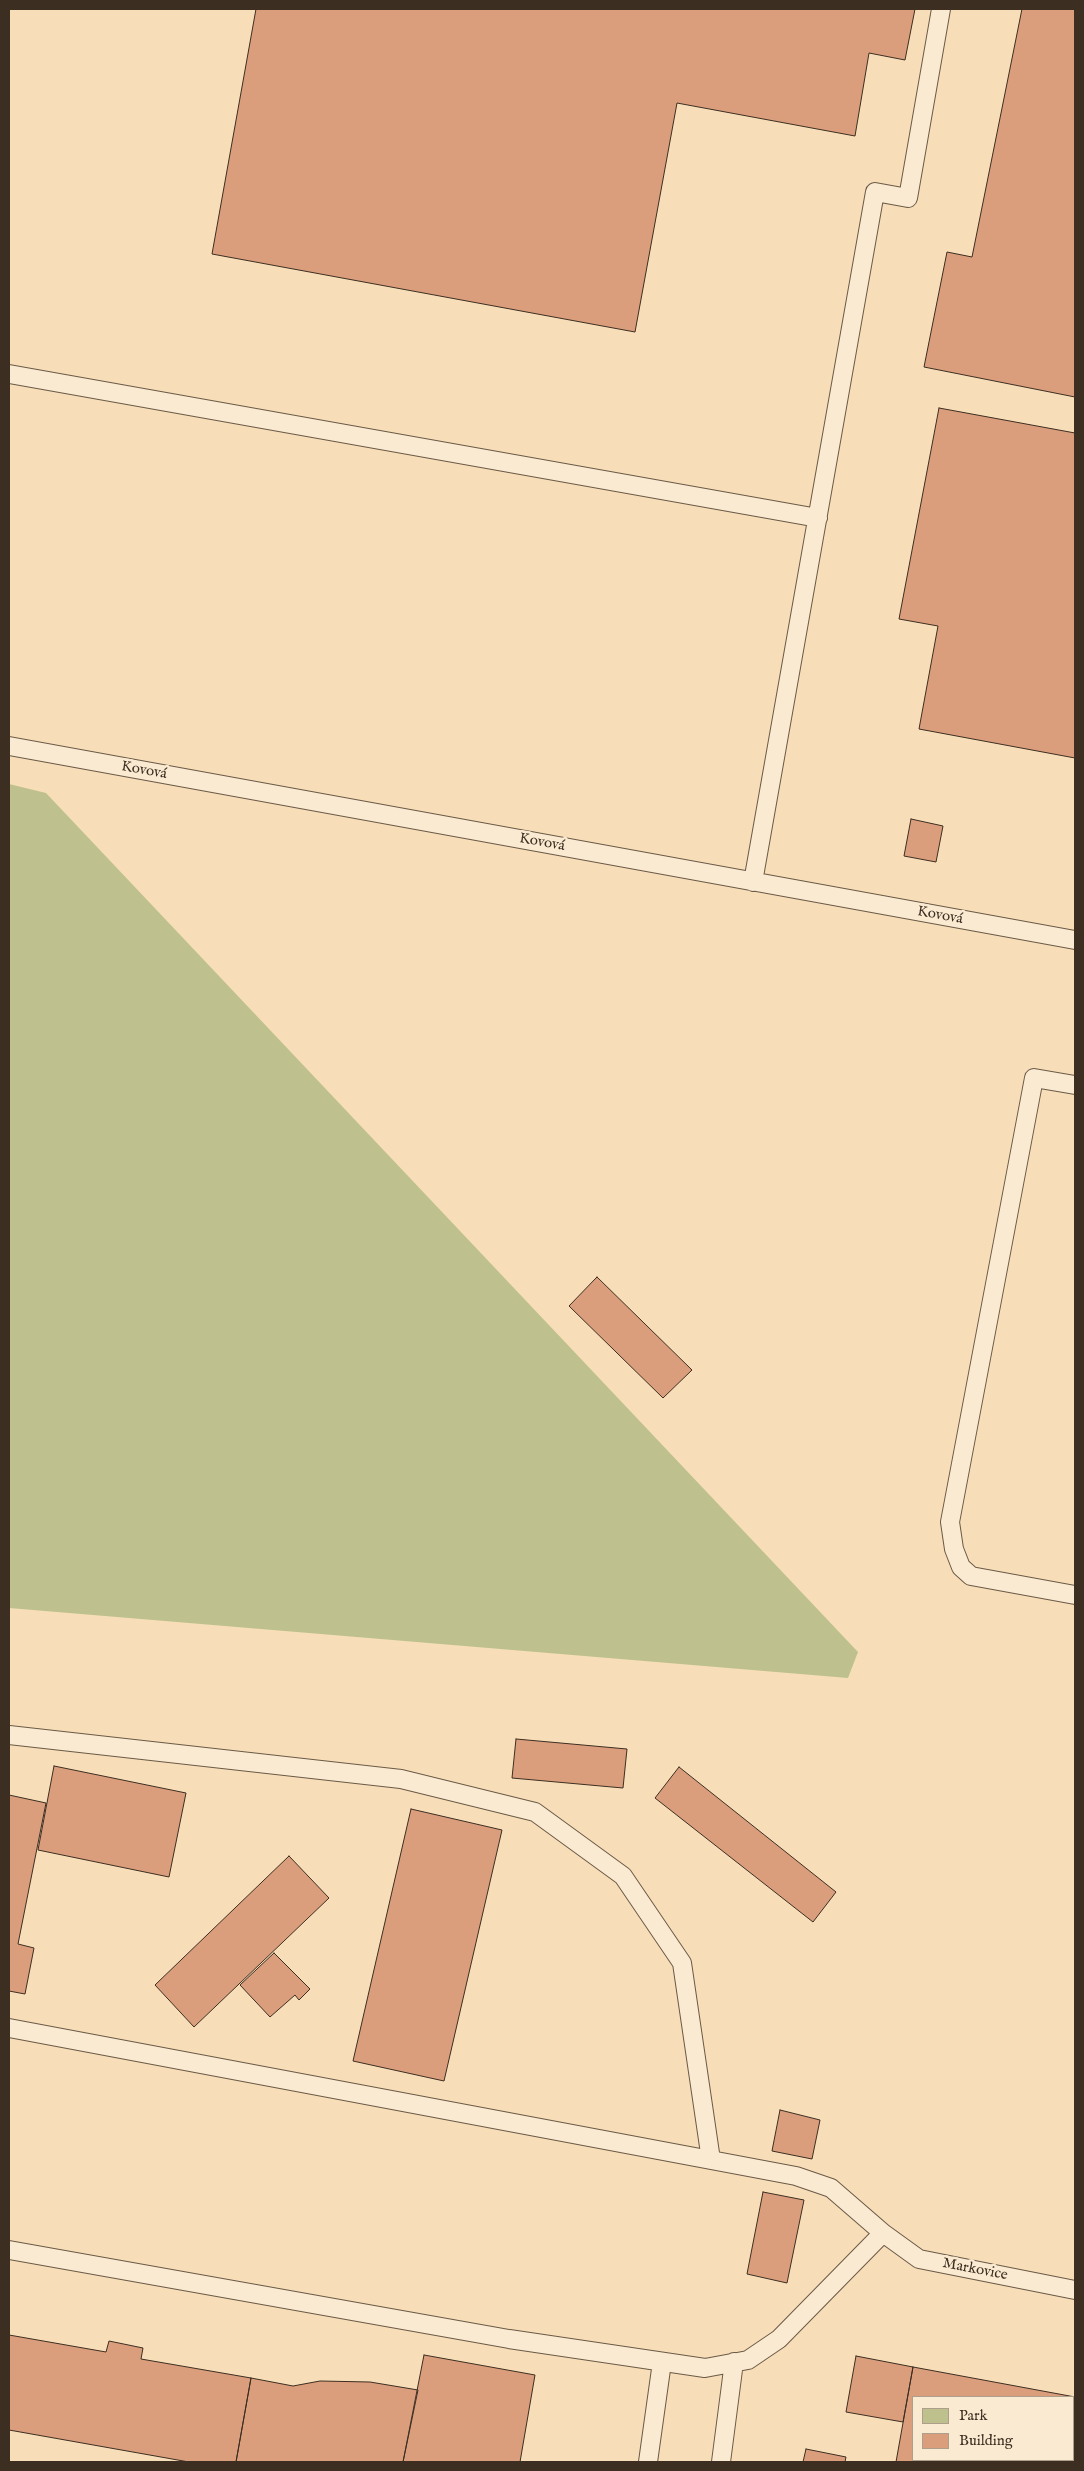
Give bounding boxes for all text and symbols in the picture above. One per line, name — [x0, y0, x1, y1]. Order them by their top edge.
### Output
street label: Kovová — [120, 758, 168, 784]
street label: Kovová — [518, 830, 566, 856]
street label: Kovová — [916, 903, 964, 929]
street label: Markovice — [941, 2255, 1009, 2285]
legend — [912, 2396, 1074, 2461]
text: Park — [959, 2406, 988, 2425]
text: Building — [959, 2431, 1013, 2450]

